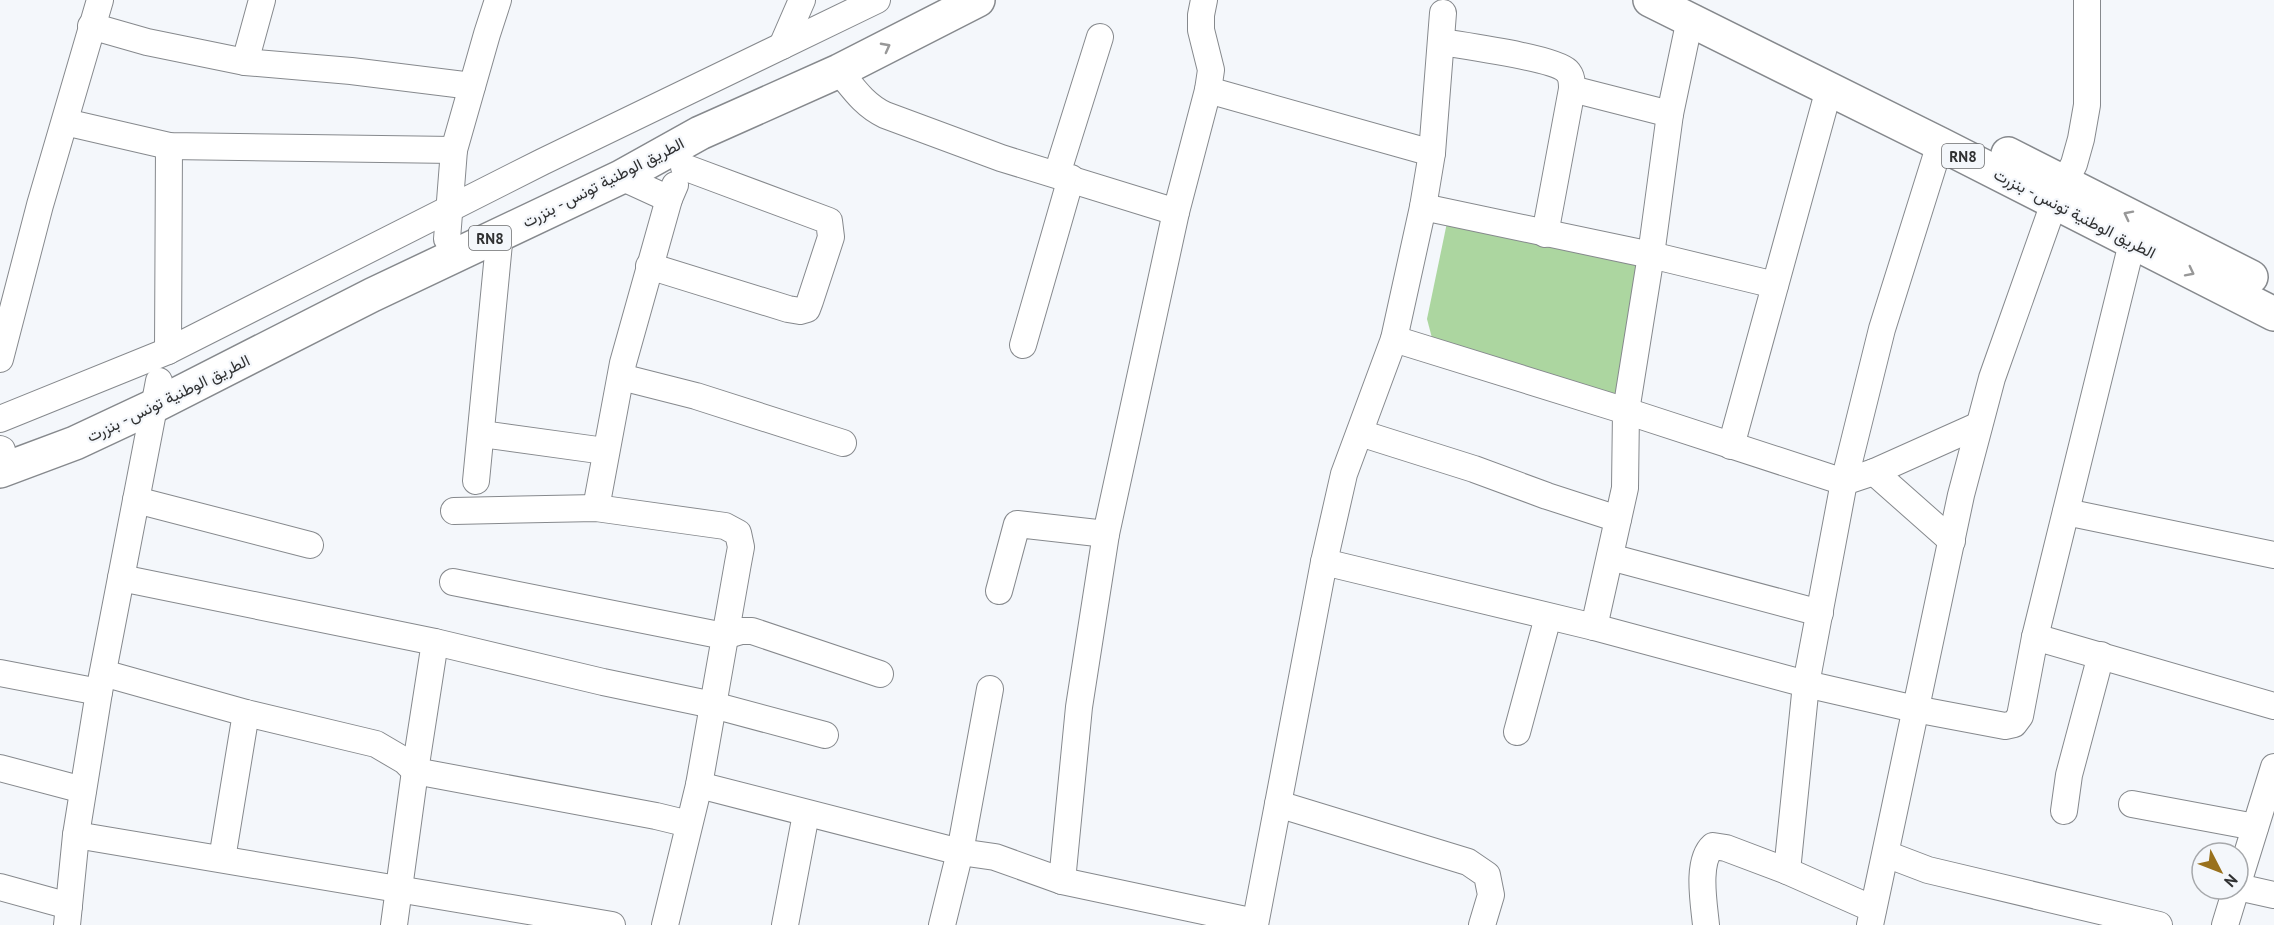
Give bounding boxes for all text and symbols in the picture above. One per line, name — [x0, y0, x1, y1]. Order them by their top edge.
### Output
one-way arrow — [879, 42, 890, 54]
street label: الطريق الوطنية تونس - بنزرت — [519, 132, 688, 232]
road number: RN8 — [1942, 144, 1984, 168]
street label: الطريق الوطنية تونس - بنزرت — [1990, 163, 2159, 263]
one-way arrow — [2124, 210, 2135, 222]
road number: RN8 — [469, 226, 511, 250]
one-way arrow — [2183, 265, 2194, 276]
street label: الطريق الوطنية تونس - بنزرت — [83, 350, 253, 447]
north arrow — [2190, 841, 2250, 901]
text: N — [2220, 870, 2242, 892]

